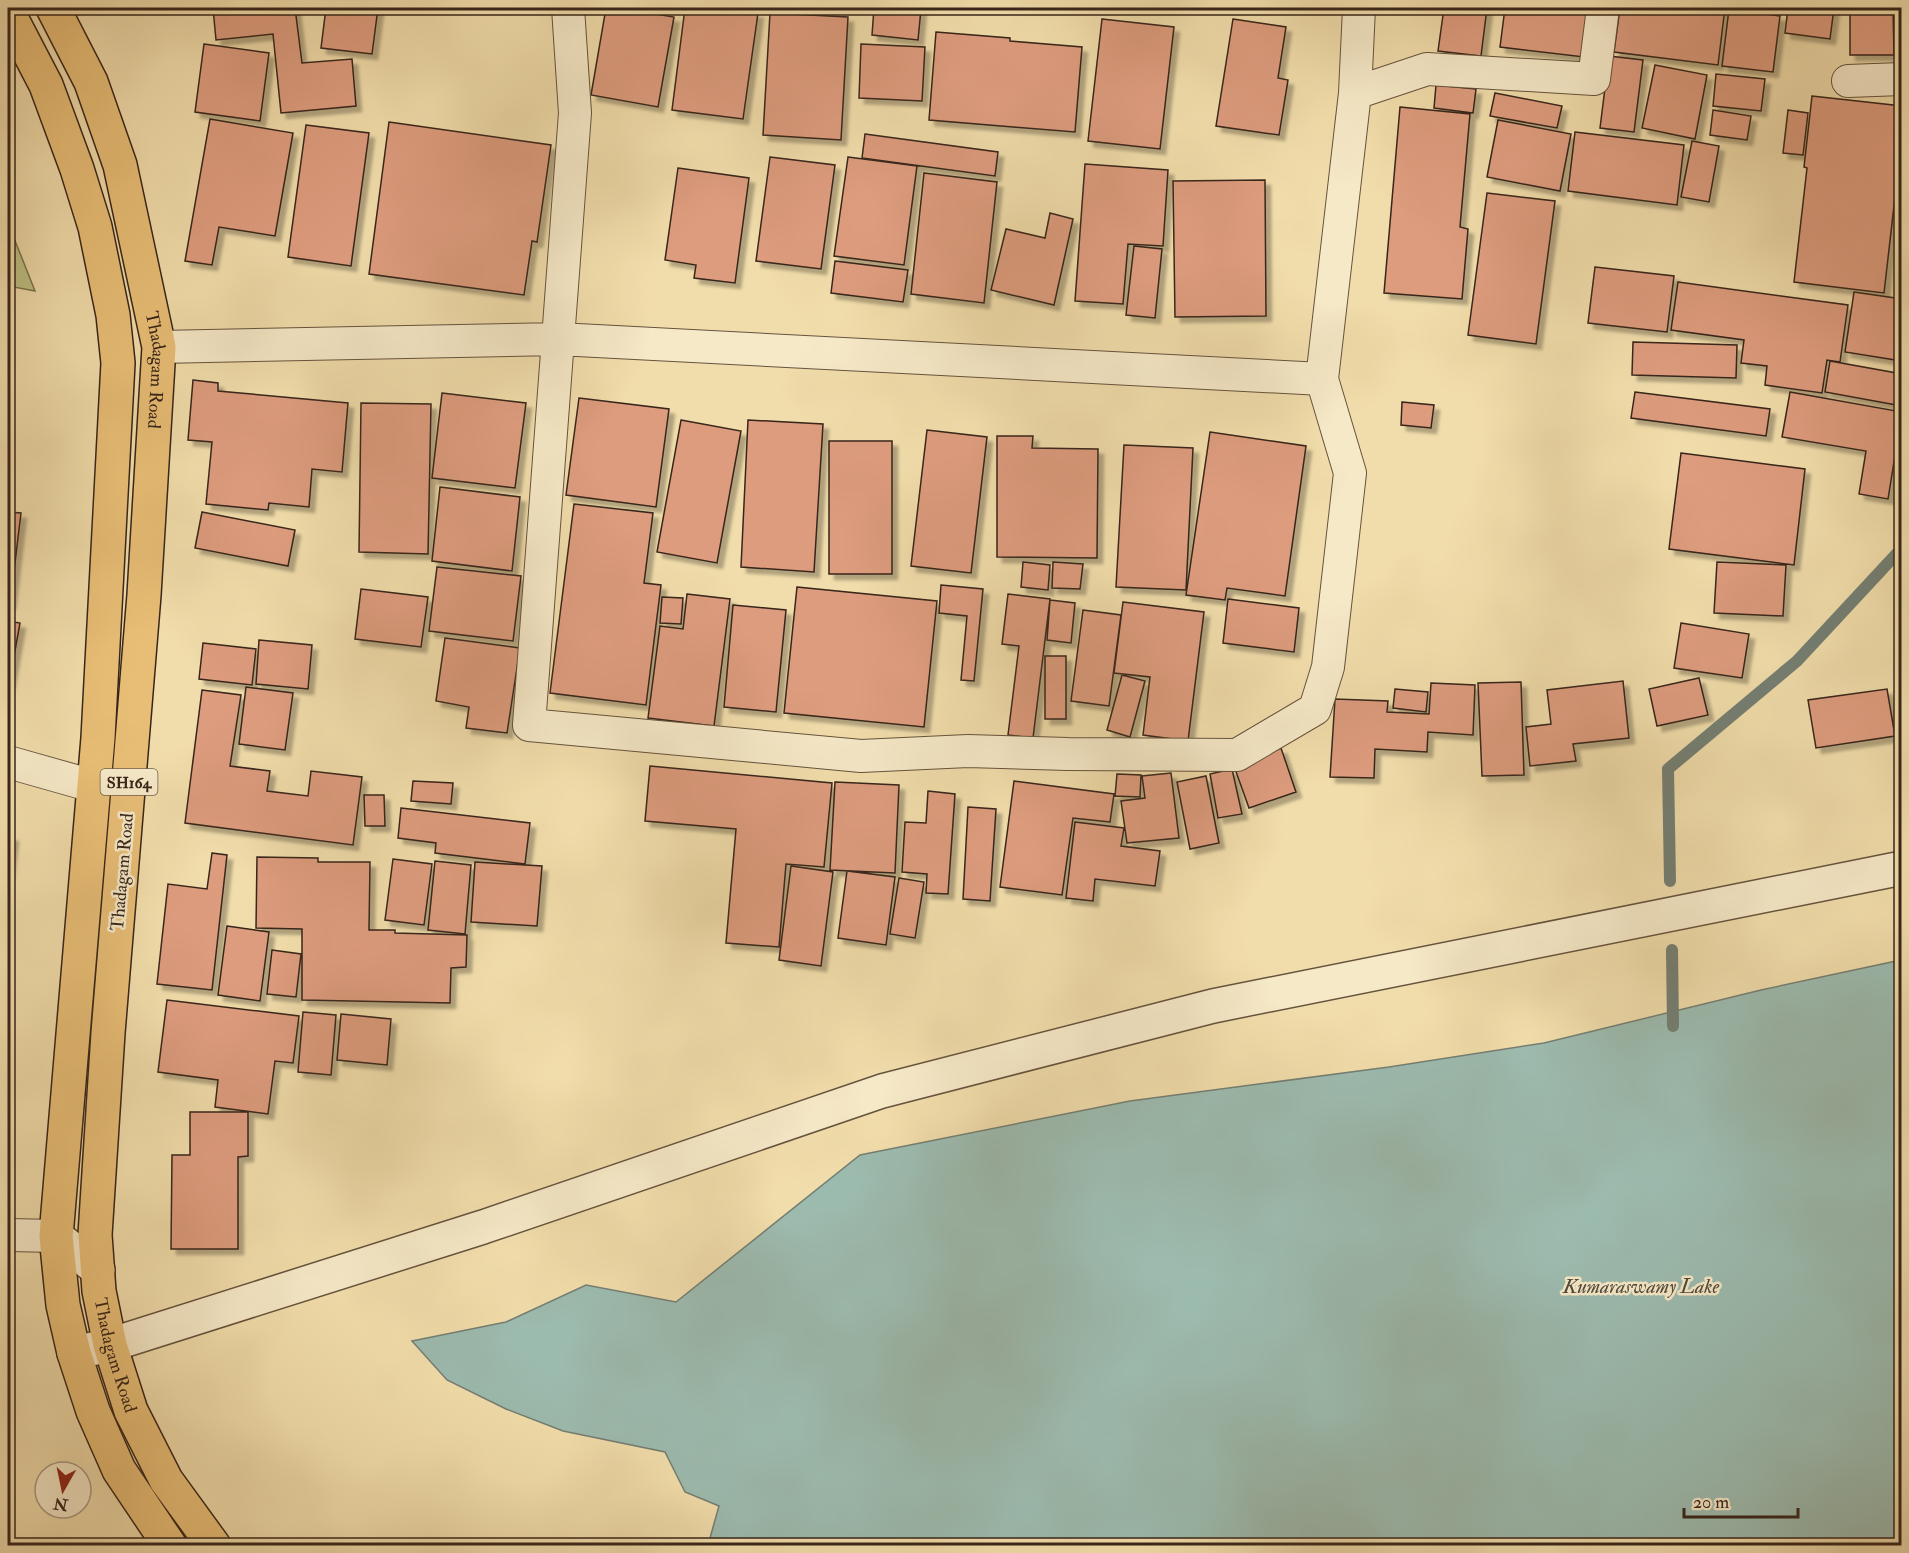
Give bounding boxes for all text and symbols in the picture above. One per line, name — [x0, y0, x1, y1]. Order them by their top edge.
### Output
street label: Thadagam Road — [140, 309, 170, 430]
road number: SH164 — [100, 769, 158, 795]
street label: Thadagam Road — [106, 812, 139, 932]
water label: Kumaraswamy Lake — [1562, 1274, 1719, 1299]
street label: Thadagam Road — [89, 1296, 142, 1416]
north arrow — [33, 1460, 93, 1520]
scale bar — [1684, 1481, 1798, 1519]
text: 20 m — [1693, 1491, 1729, 1514]
text: N — [52, 1493, 70, 1515]

